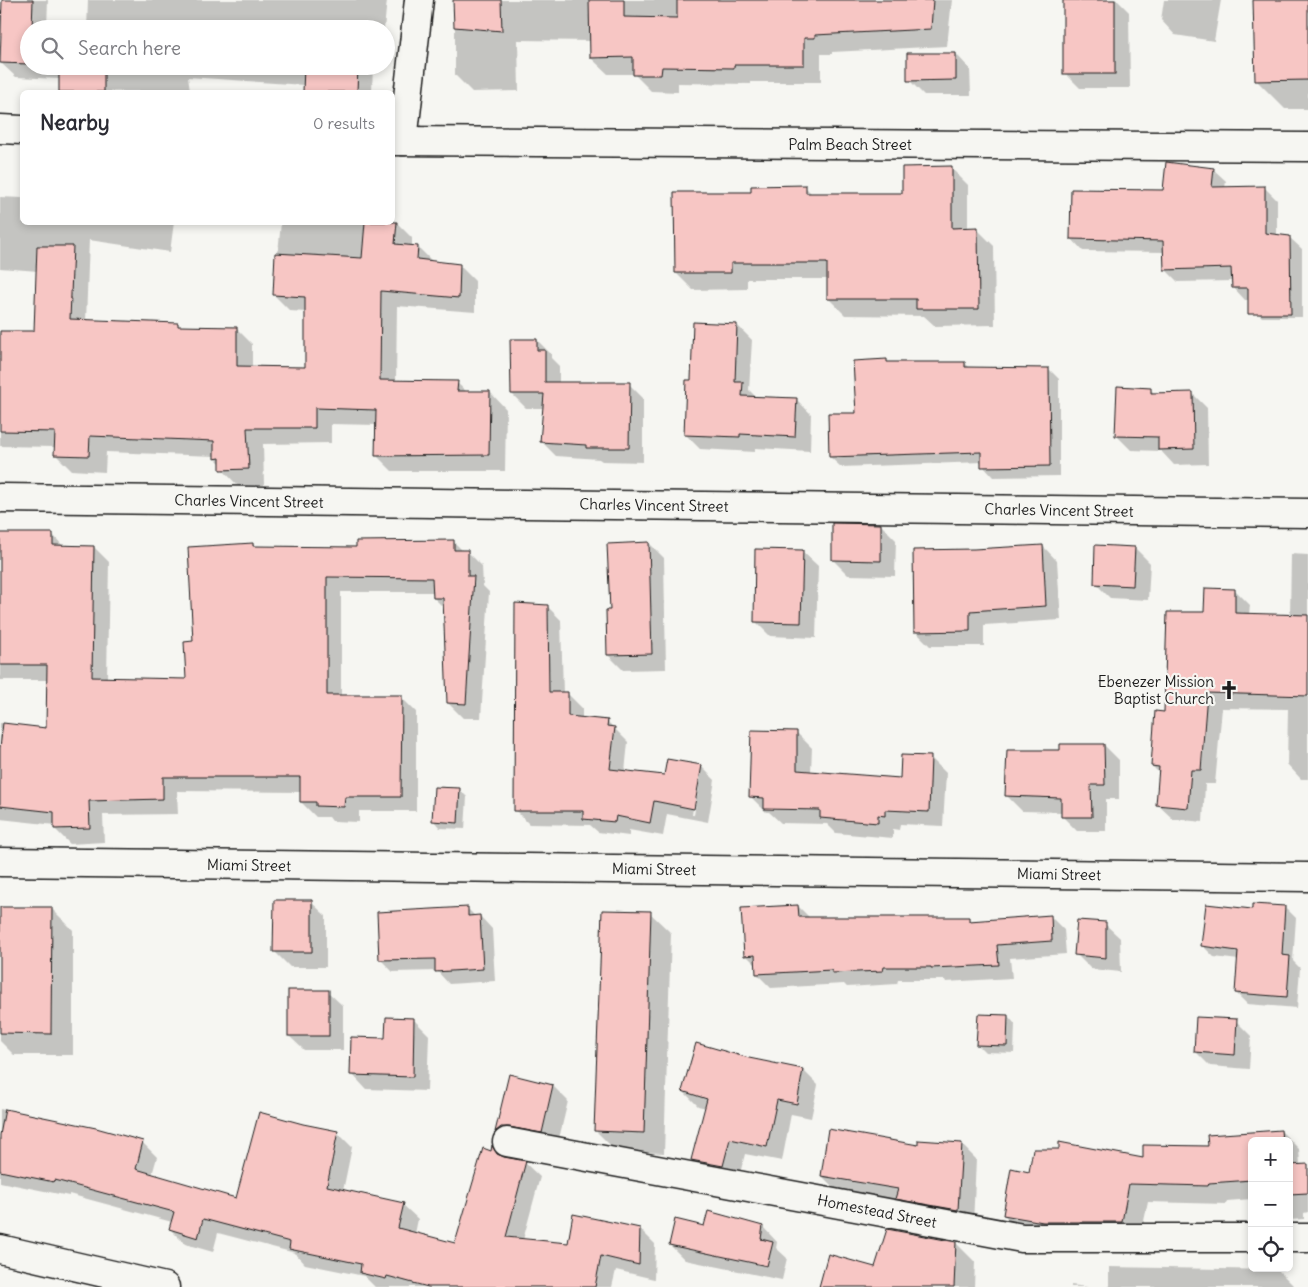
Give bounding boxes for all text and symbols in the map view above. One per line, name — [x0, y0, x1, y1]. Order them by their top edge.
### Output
search box — [20, 20, 395, 75]
icon: search — [38, 34, 66, 62]
text: Search here — [78, 36, 181, 60]
text: Nearby — [40, 109, 110, 136]
text: 0 results — [313, 113, 375, 133]
street label: Palm Beach Street — [788, 135, 912, 154]
street label: Charles Vincent Street — [174, 490, 324, 512]
street label: Charles Vincent Street — [579, 494, 729, 516]
street label: Charles Vincent Street — [984, 499, 1134, 521]
place label: Ebenezer Mission Baptist Church — [1098, 672, 1214, 708]
church icon: Ebenezer Mission Baptist Church — [1218, 679, 1240, 701]
street label: Miami Street — [207, 855, 291, 875]
street label: Miami Street — [612, 859, 696, 879]
street label: Miami Street — [1017, 864, 1101, 884]
map controls — [1248, 1137, 1293, 1272]
button: + — [1248, 1137, 1293, 1182]
button: − — [1248, 1182, 1293, 1227]
street label: Homestead Street — [816, 1190, 938, 1232]
button: locate — [1248, 1227, 1293, 1272]

